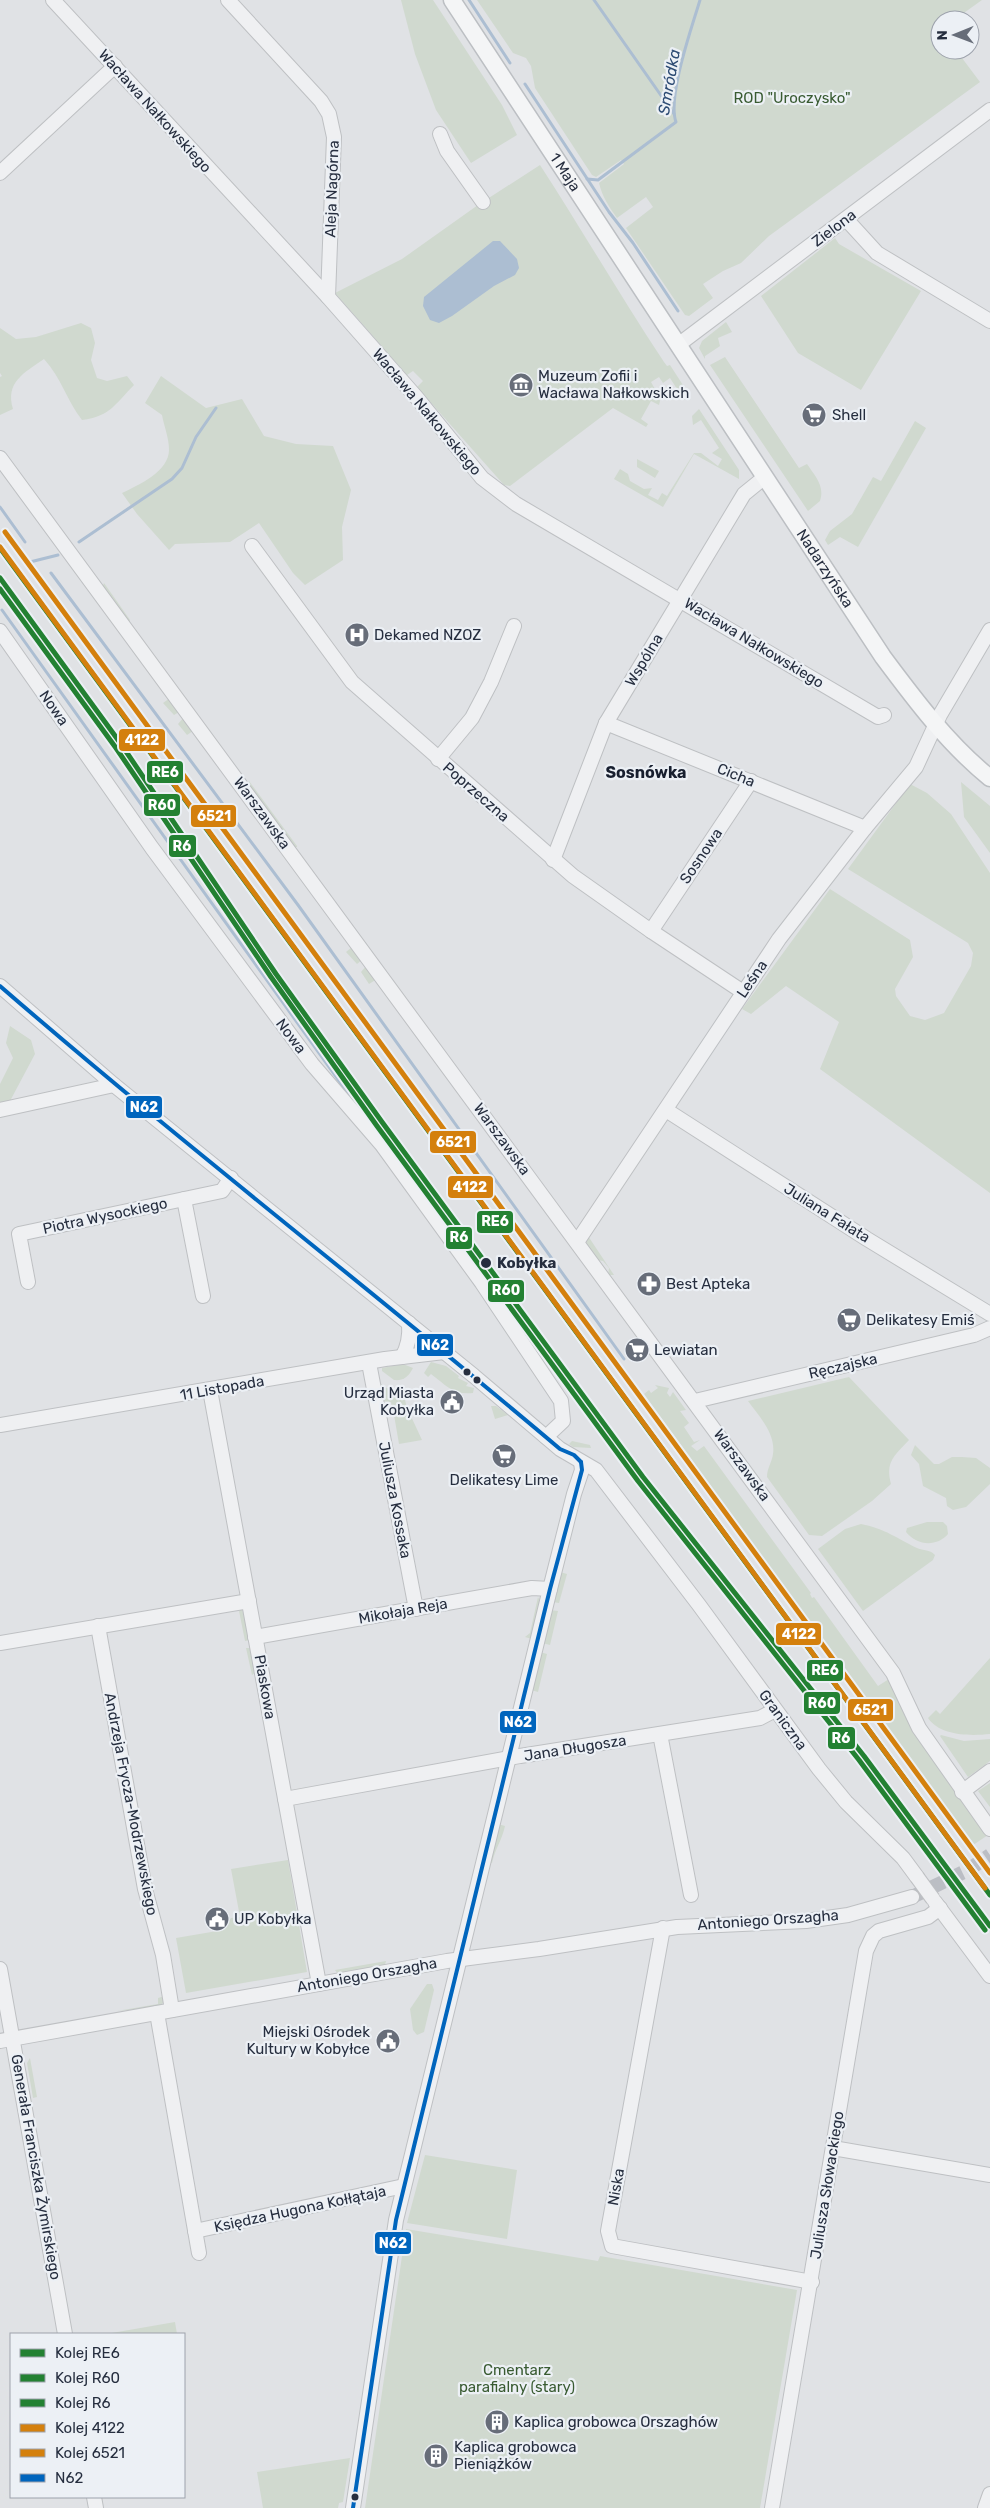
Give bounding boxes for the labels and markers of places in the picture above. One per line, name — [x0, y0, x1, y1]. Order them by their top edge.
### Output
place label: Muzeum Zofii i Wacława Nałkowskich — [538, 367, 689, 402]
museum icon: Muzeum Zofii i Wacława Nałkowskich — [508, 372, 534, 398]
supermarket icon: Shell — [801, 402, 827, 428]
place label: Shell — [832, 406, 866, 424]
hospital icon: Dekamed NZOZ — [344, 622, 370, 648]
place label: Dekamed NZOZ — [374, 626, 481, 644]
place label: Kobyłka — [497, 1254, 557, 1272]
marker: Kobyłka — [479, 1256, 493, 1270]
pharmacy icon: Best Apteka — [636, 1271, 662, 1297]
place label: Best Apteka — [666, 1275, 750, 1293]
supermarket icon: Delikatesy Emiś — [836, 1307, 862, 1333]
place label: Delikatesy Emiś — [866, 1311, 975, 1329]
supermarket icon: Lewiatan — [624, 1337, 650, 1363]
place label: Lewiatan — [654, 1341, 718, 1359]
unlabelled marker — [462, 1367, 472, 1377]
unlabelled marker — [472, 1375, 482, 1385]
place label: Urząd Miasta Kobyłka — [344, 1384, 434, 1419]
public building icon: Urząd Miasta Kobyłka — [439, 1389, 465, 1415]
supermarket icon: Delikatesy Lime — [491, 1443, 517, 1469]
place label: Delikatesy Lime — [450, 1471, 558, 1489]
public building icon: UP Kobyłka — [204, 1906, 230, 1932]
place label: UP Kobyłka — [234, 1910, 312, 1928]
place label: Miejski Ośrodek Kultury w Kobyłce — [247, 2023, 370, 2058]
public building icon: Miejski Ośrodek Kultury w Kobyłce — [375, 2028, 401, 2054]
building icon: Kaplica grobowca Orszaghów — [484, 2409, 510, 2435]
place label: Kaplica grobowca Orszaghów — [514, 2413, 718, 2431]
place label: Kaplica grobowca Pieniążków — [454, 2438, 576, 2473]
building icon: Kaplica grobowca Pieniążków — [423, 2443, 449, 2469]
unlabelled marker — [350, 2492, 360, 2502]

